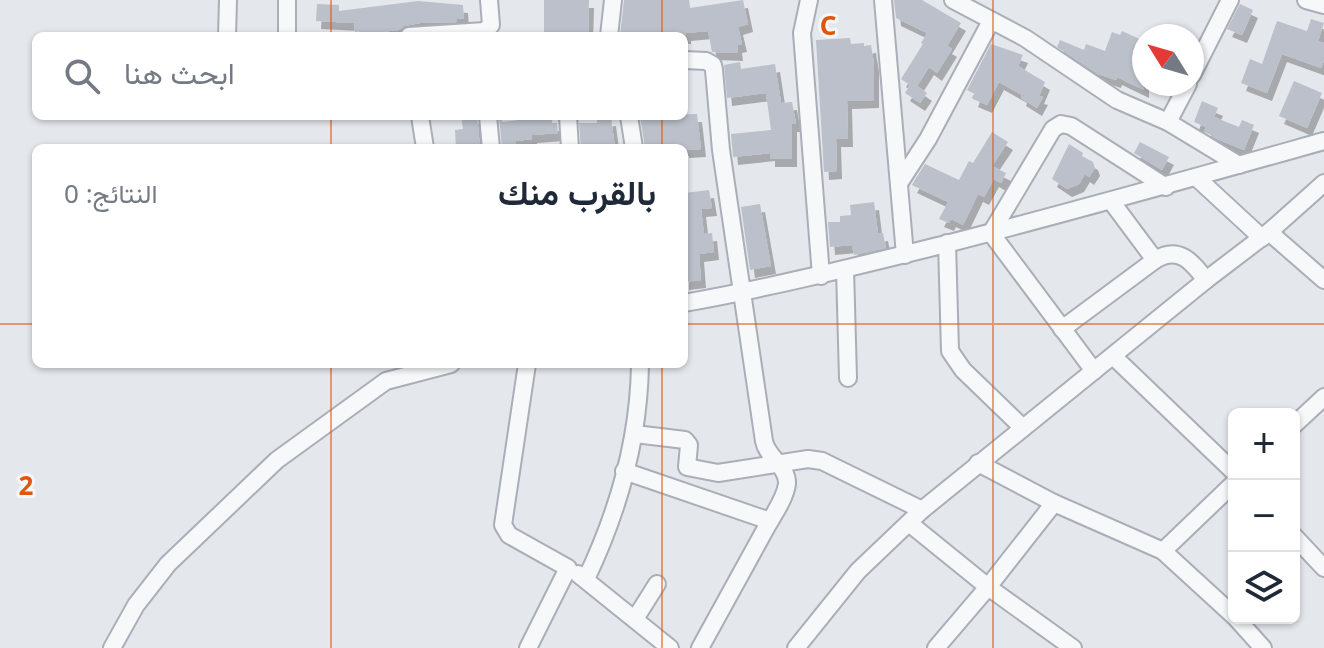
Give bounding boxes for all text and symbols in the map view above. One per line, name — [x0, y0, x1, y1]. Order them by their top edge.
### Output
text: C — [820, 7, 836, 43]
north arrow — [1132, 24, 1204, 96]
search box — [32, 32, 688, 120]
text: ابحث هنا — [124, 52, 235, 93]
icon: search — [60, 54, 104, 98]
text: بالقرب منك — [498, 169, 656, 215]
text: النتائج: 0 — [64, 175, 158, 211]
map controls — [1228, 408, 1300, 624]
button: + — [1228, 408, 1300, 480]
text: 2 — [19, 467, 34, 503]
button: − — [1228, 480, 1300, 552]
button: layers — [1228, 552, 1300, 624]

